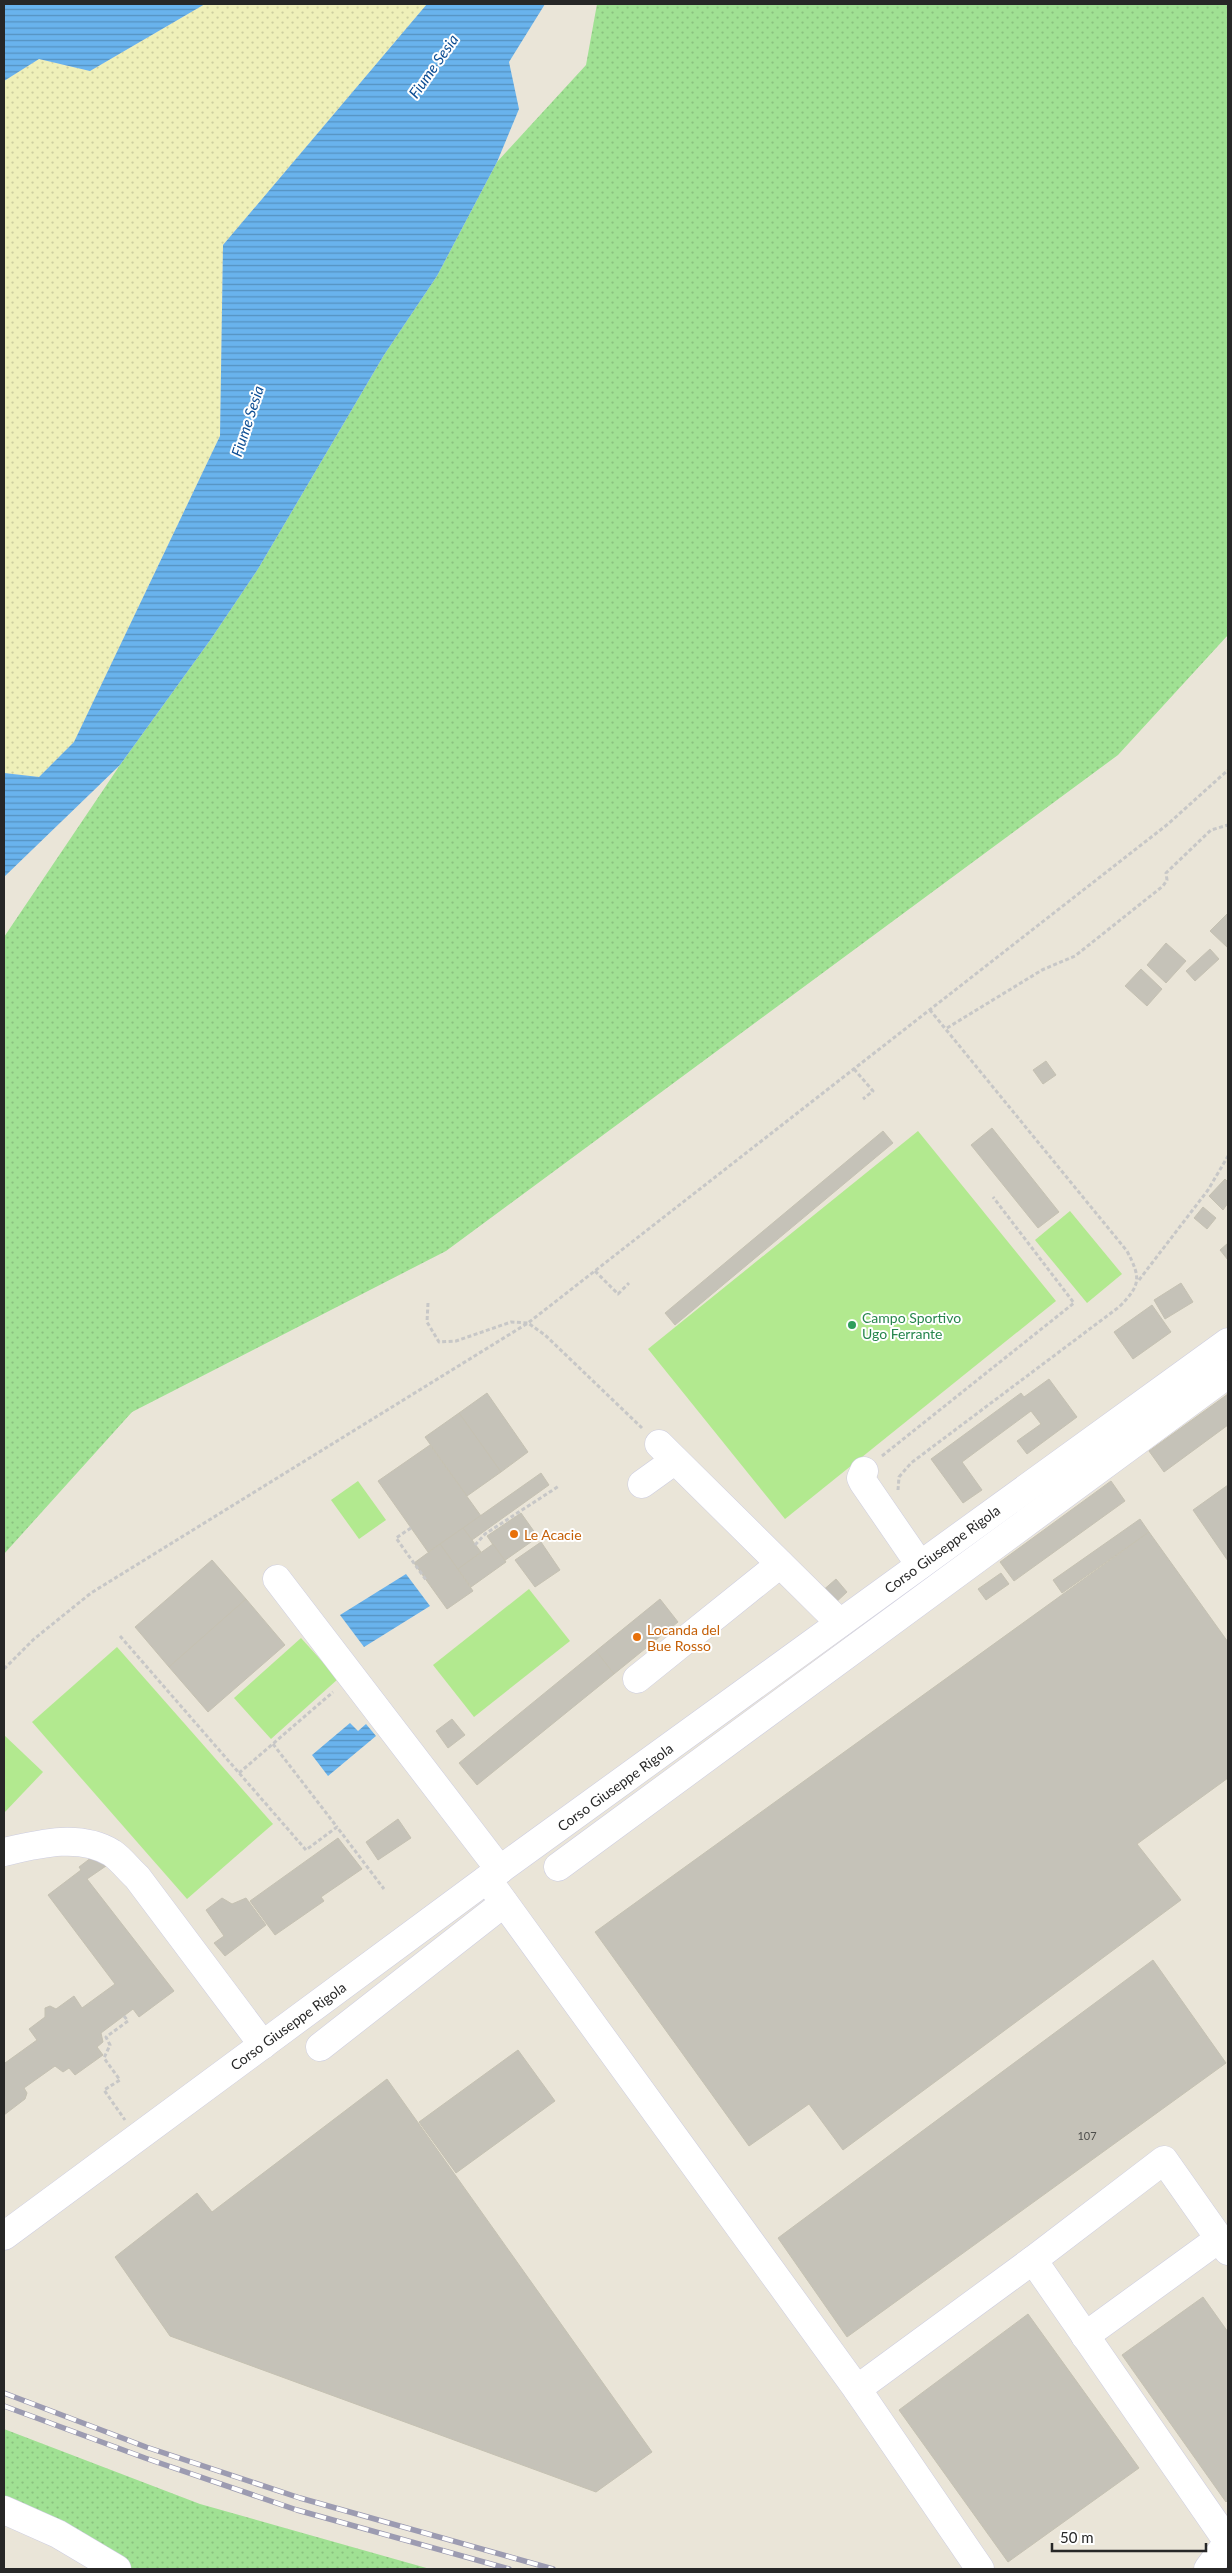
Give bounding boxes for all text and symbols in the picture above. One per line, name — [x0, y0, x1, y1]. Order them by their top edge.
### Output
water label: Fiume Sesia — [405, 30, 462, 101]
water label: Fiume Sesia — [227, 383, 267, 459]
place label: Campo Sportivo Ugo Ferrante — [862, 1309, 961, 1342]
marker: Campo Sportivo Ugo Ferrante — [846, 1319, 858, 1331]
street label: Corso Giuseppe Rigola — [881, 1501, 1003, 1597]
place label: Le Acacie — [524, 1526, 582, 1543]
marker: Le Acacie — [508, 1528, 520, 1540]
place label: Locanda del Bue Rosso — [647, 1621, 720, 1654]
marker: Locanda del Bue Rosso — [631, 1631, 643, 1643]
street label: Corso Giuseppe Rigola — [554, 1739, 676, 1835]
street label: Corso Giuseppe Rigola — [227, 1978, 349, 2074]
house number: 107 — [1077, 2129, 1097, 2142]
scale bar — [1052, 2520, 1206, 2552]
text: 50 m — [1060, 2528, 1094, 2546]

